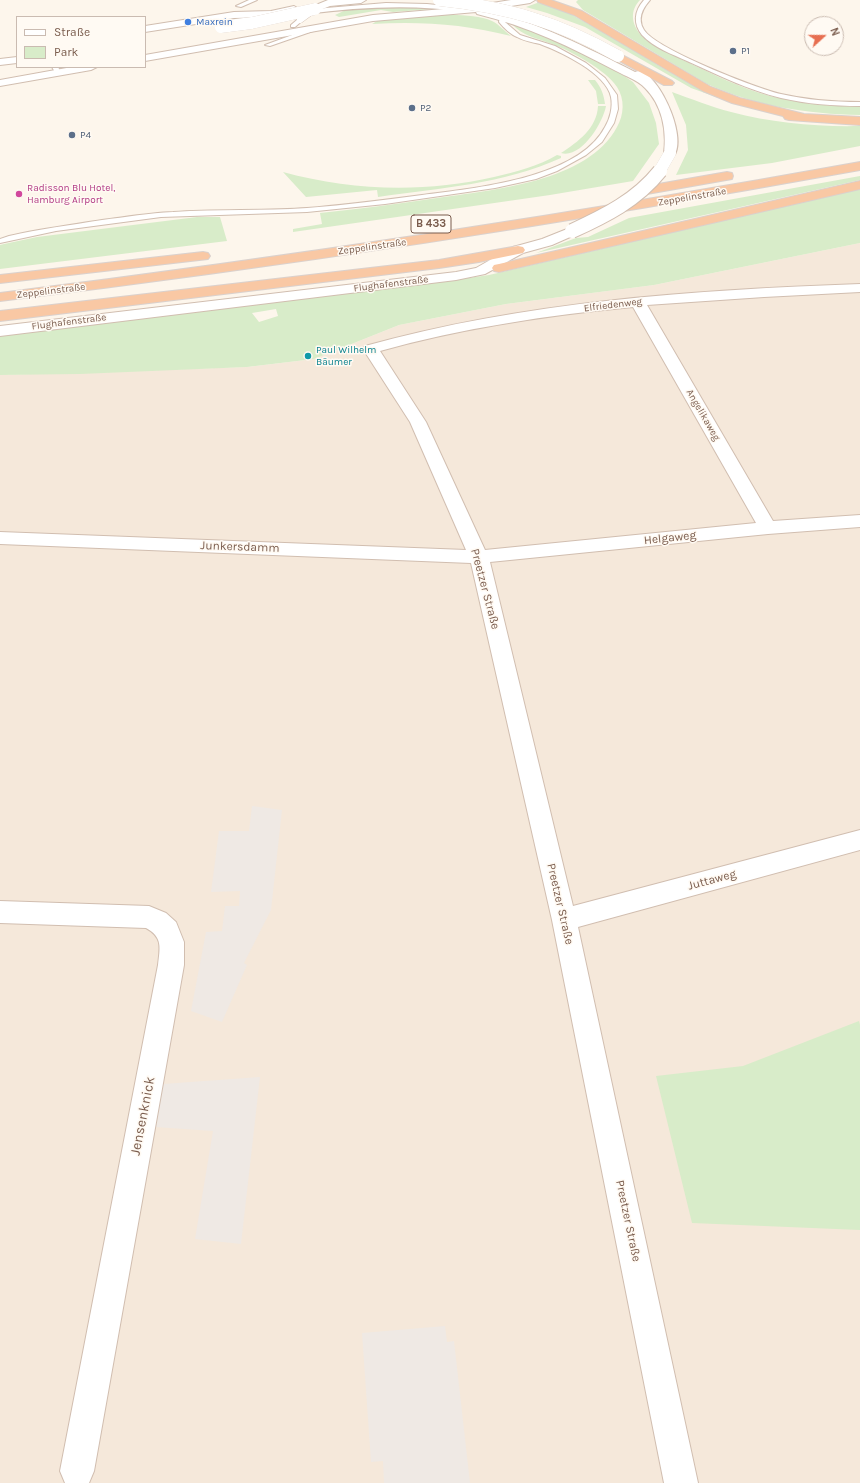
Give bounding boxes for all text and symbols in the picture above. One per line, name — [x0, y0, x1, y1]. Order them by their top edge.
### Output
legend — [16, 16, 146, 68]
place label: Maxrein — [196, 16, 233, 28]
north arrow — [804, 16, 844, 56]
marker: Maxrein — [183, 17, 193, 27]
text: Straße — [54, 25, 90, 39]
text: N — [827, 26, 842, 38]
text: Park — [54, 45, 78, 59]
place label: P1 — [741, 45, 750, 57]
marker: P1 — [728, 46, 738, 56]
place label: P2 — [420, 102, 431, 114]
marker: P2 — [407, 103, 417, 113]
place label: P4 — [80, 129, 91, 141]
marker: P4 — [67, 130, 77, 140]
place label: Radisson Blu Hotel, Hamburg Airport — [27, 182, 115, 206]
street label: Zeppelinstraße — [657, 185, 727, 209]
marker: Radisson Blu Hotel, Hamburg Airport — [14, 189, 24, 199]
road number: B 433 — [411, 215, 451, 233]
street label: Zeppelinstraße — [337, 236, 407, 258]
street label: Flughafenstraße — [353, 273, 429, 295]
street label: Zeppelinstraße — [16, 281, 86, 301]
street label: Elfriedenweg — [583, 295, 643, 315]
street label: Flughafenstraße — [31, 311, 107, 333]
place label: Paul Wilhelm Bäumer — [316, 344, 376, 368]
marker: Paul Wilhelm Bäumer — [303, 351, 313, 361]
street label: Angelikaweg — [683, 387, 723, 443]
street label: Helgaweg — [643, 528, 697, 548]
street label: Junkersdamm — [200, 538, 280, 556]
street label: Preetzer Straße — [467, 547, 503, 631]
street label: Preetzer Straße — [544, 862, 576, 946]
street label: Juttaweg — [686, 867, 738, 893]
street label: Jensenknick — [127, 1075, 159, 1157]
street label: Preetzer Straße — [612, 1179, 644, 1263]

